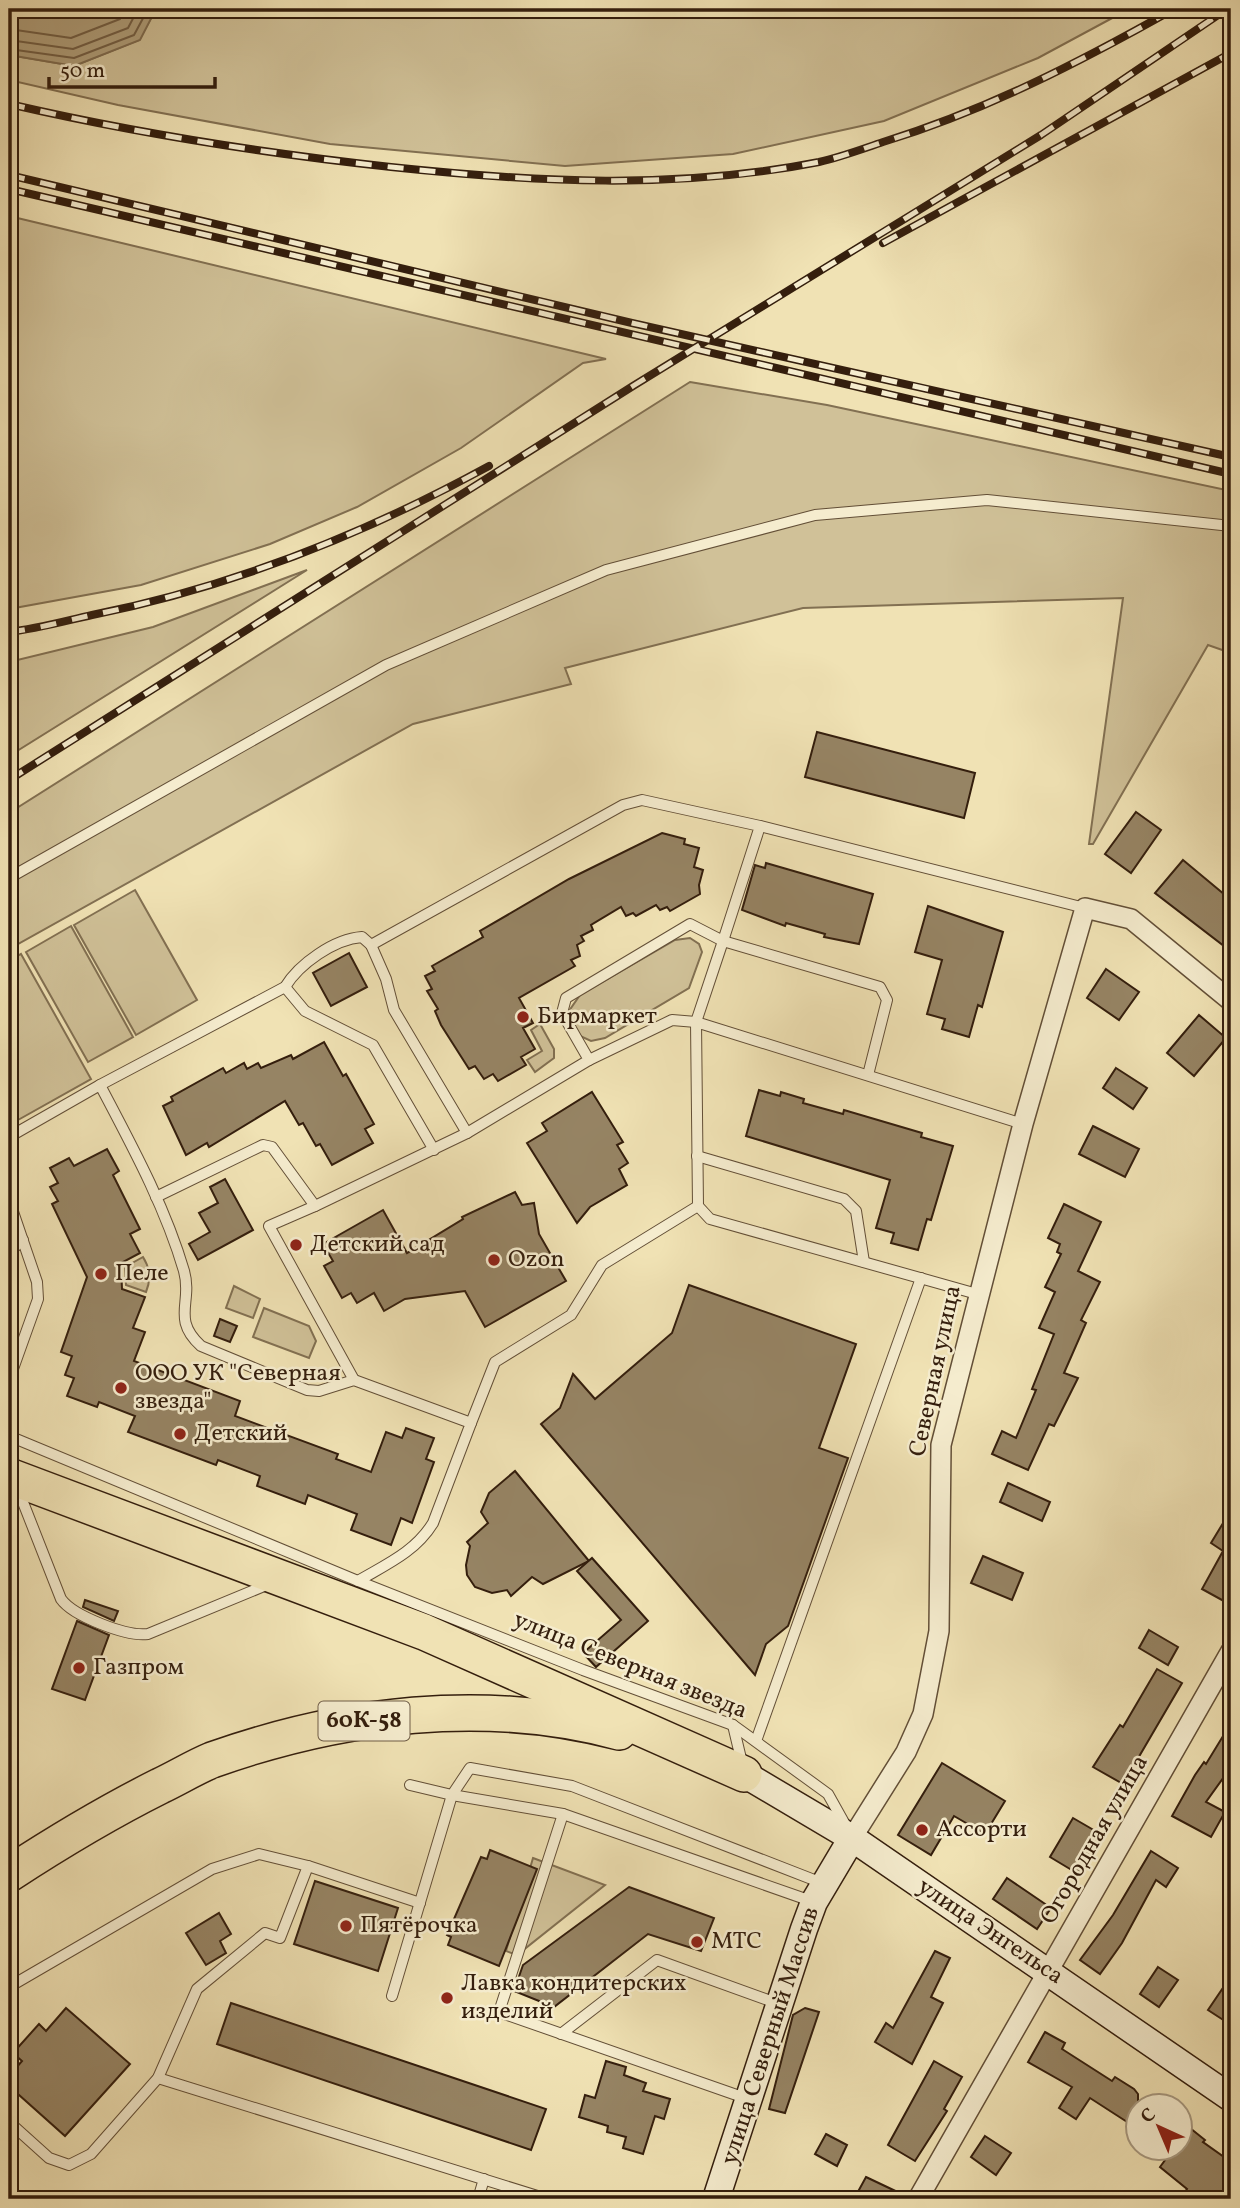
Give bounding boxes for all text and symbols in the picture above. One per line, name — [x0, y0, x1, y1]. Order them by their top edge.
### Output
scale bar — [49, 46, 215, 90]
text: 50 m — [60, 57, 105, 86]
place label: Бирмаркет — [537, 1000, 657, 1034]
marker: Бирмаркет — [515, 1009, 531, 1025]
place label: Детский сад — [310, 1228, 445, 1262]
marker: Детский сад — [288, 1237, 304, 1253]
place label: Ozon — [508, 1243, 565, 1277]
marker: Ozon — [486, 1252, 502, 1268]
place label: Пеле — [115, 1257, 169, 1291]
marker: Пеле — [93, 1266, 109, 1282]
street label: Северная улица — [901, 1282, 971, 1460]
place label: ООО УК "Северная звезда" — [135, 1357, 341, 1419]
marker: ООО УК "Северная звезда" — [113, 1380, 129, 1396]
place label: Детский — [194, 1417, 287, 1451]
marker: Детский — [172, 1426, 188, 1442]
street label: улица Северная звезда — [508, 1603, 752, 1729]
place label: Газпром — [93, 1651, 184, 1685]
marker: Газпром — [71, 1660, 87, 1676]
road number: 60К-58 — [318, 1702, 410, 1740]
street label: Огородная улица — [1033, 1749, 1157, 1931]
place label: Ассорти — [936, 1813, 1027, 1847]
marker: Ассорти — [914, 1822, 930, 1838]
street label: улица Энгельса — [910, 1870, 1070, 1994]
street label: улица Северный Массив — [713, 1903, 829, 2169]
place label: Пятёрочка — [360, 1909, 478, 1943]
marker: Пятёрочка — [338, 1918, 354, 1934]
place label: МТС — [711, 1925, 762, 1959]
marker: МТС — [689, 1934, 705, 1950]
place label: Лавка кондитерских изделий — [461, 1967, 687, 2029]
marker: Лавка кондитерских изделий — [439, 1990, 455, 2006]
north arrow — [1124, 2092, 1194, 2162]
text: С — [1135, 2103, 1162, 2130]

